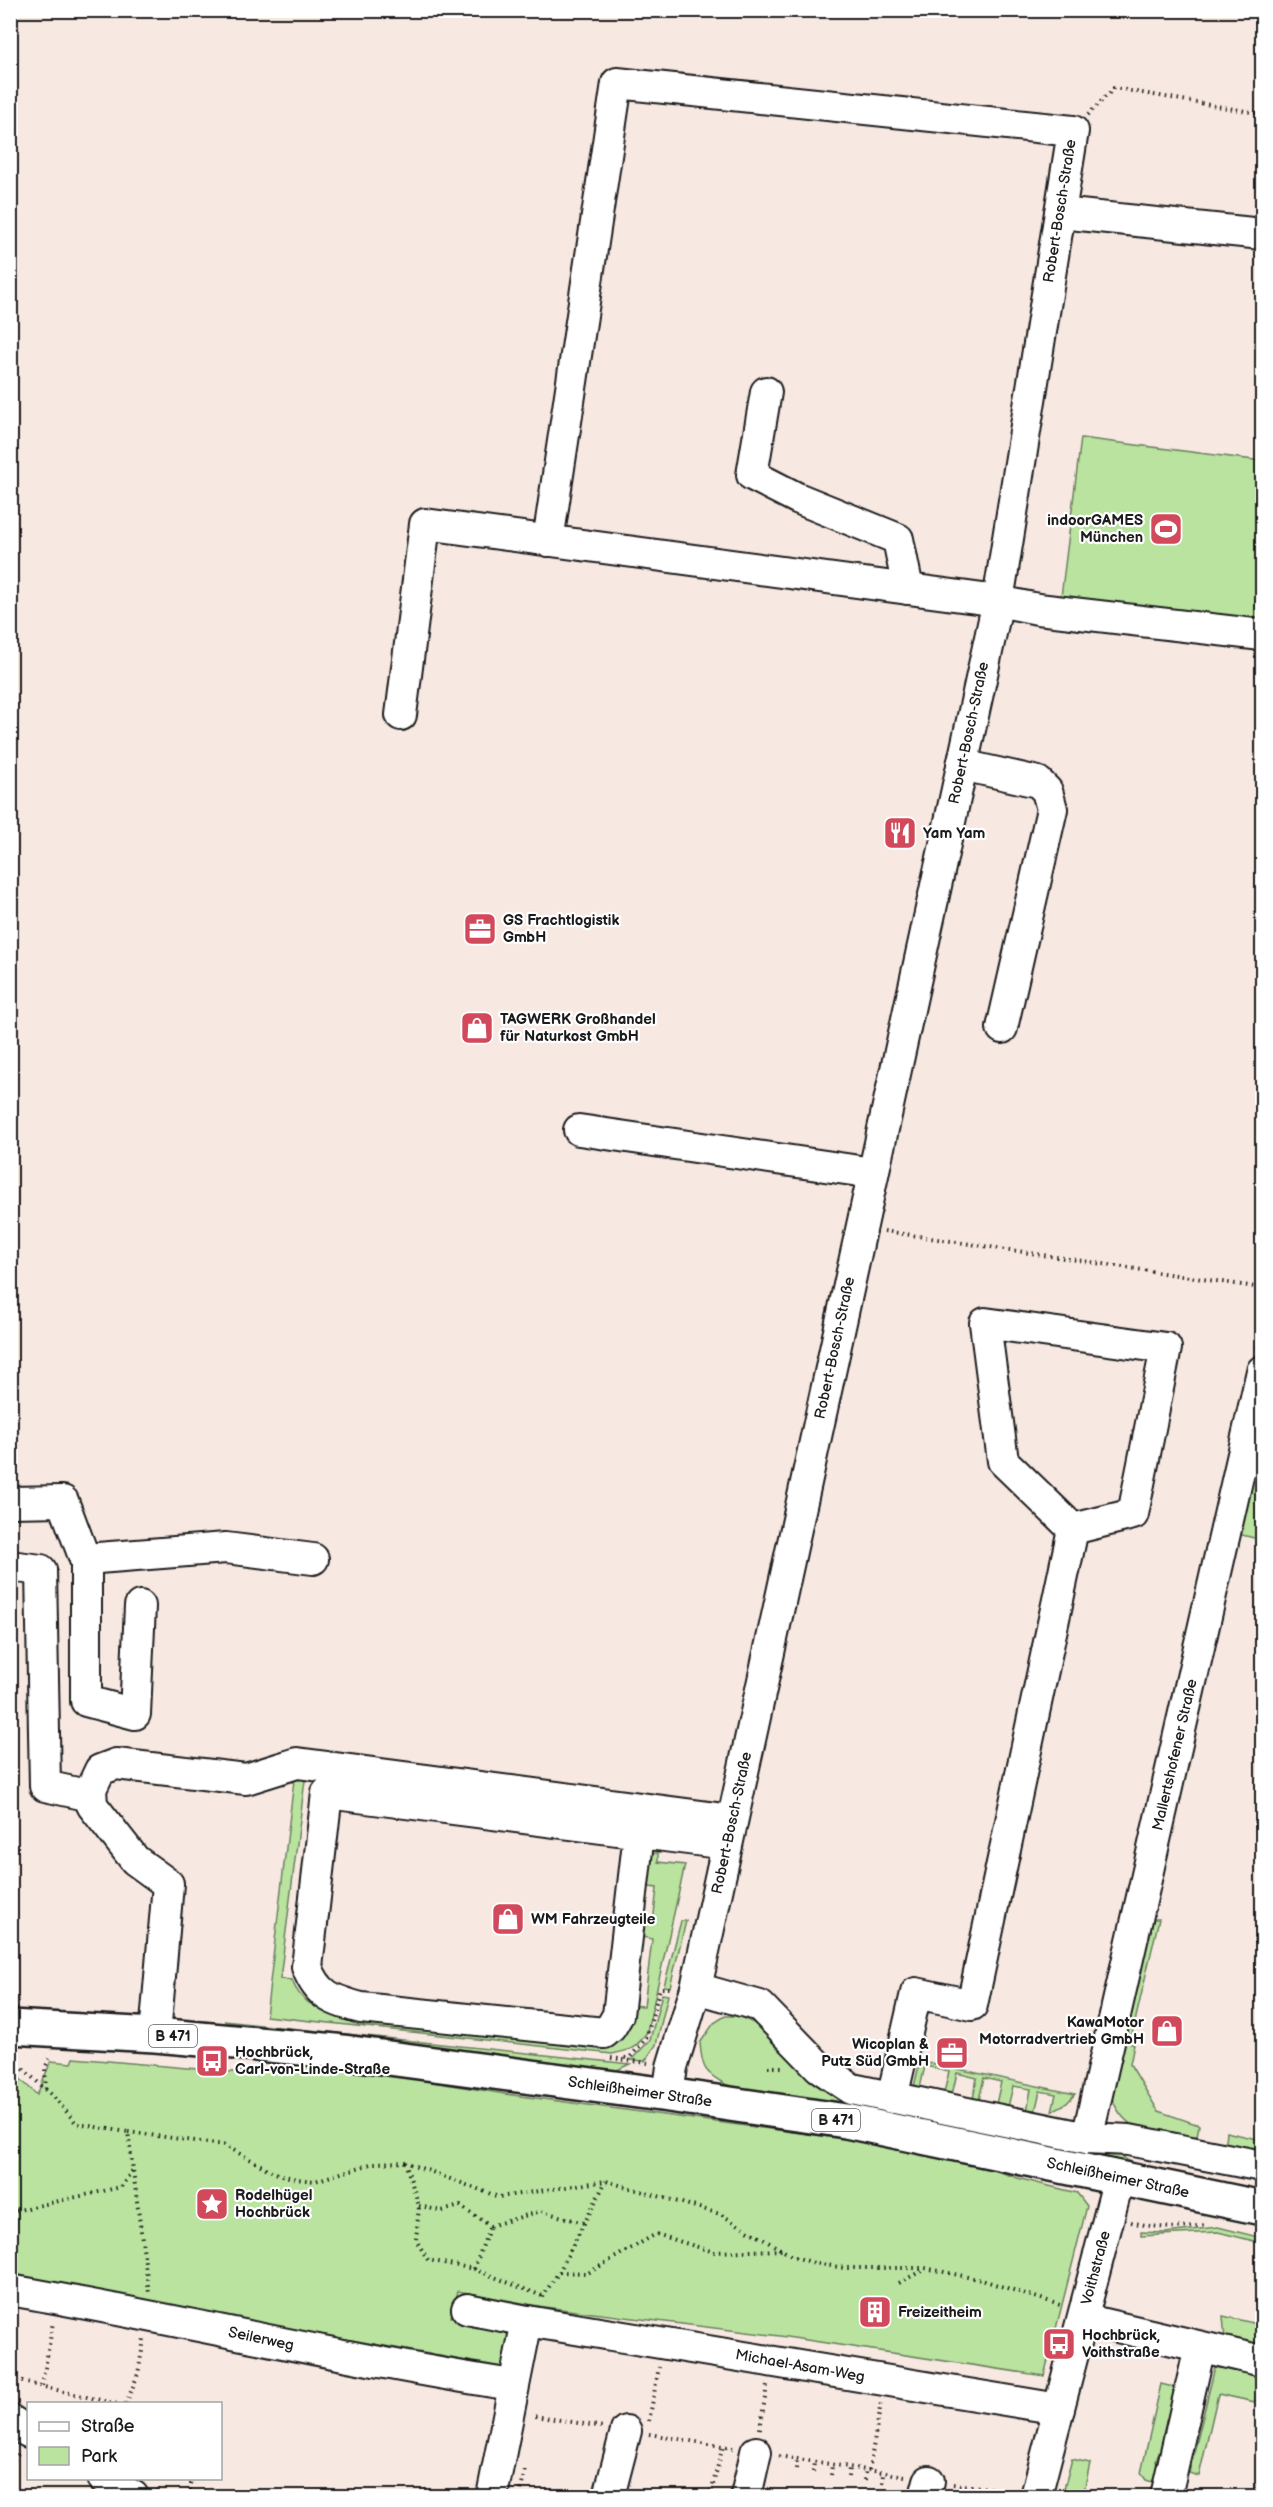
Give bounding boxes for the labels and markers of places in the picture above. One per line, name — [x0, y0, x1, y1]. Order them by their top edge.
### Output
place label: indoorGAMES München — [1047, 511, 1143, 547]
sports icon: indoorGAMES München — [1148, 511, 1184, 547]
restaurant icon: Yam Yam — [882, 815, 918, 851]
place label: Yam Yam — [923, 824, 986, 843]
office icon: GS Frachtlogistik GmbH — [462, 911, 498, 947]
place label: GS Frachtlogistik GmbH — [503, 911, 620, 947]
shop icon: TAGWERK Großhandel für Naturkost GmbH — [459, 1010, 495, 1046]
place label: TAGWERK Großhandel für Naturkost GmbH — [500, 1010, 656, 1046]
shop icon: WM Fahrzeugteile — [490, 1901, 526, 1937]
place label: WM Fahrzeugteile — [531, 1910, 656, 1929]
place label: KawaMotor Motorradvertrieb GmbH — [979, 2013, 1145, 2049]
shop icon: KawaMotor Motorradvertrieb GmbH — [1149, 2013, 1185, 2049]
place label: Wicoplan & Putz Süd GmbH — [821, 2035, 929, 2071]
office icon: Wicoplan & Putz Süd GmbH — [934, 2035, 970, 2071]
bus stop icon: Hochbrück, Carl-von-Linde-Straße — [194, 2043, 230, 2079]
place label: Hochbrück, Carl-von-Linde-Straße — [235, 2043, 391, 2079]
place icon: Rodelhügel Hochbrück — [194, 2186, 230, 2222]
place label: Rodelhügel Hochbrück — [235, 2186, 312, 2222]
building icon: Freizeitheim — [857, 2294, 893, 2330]
place label: Freizeitheim — [898, 2303, 982, 2322]
bus stop icon: Hochbrück, Voithstraße — [1041, 2326, 1077, 2362]
place label: Hochbrück, Voithstraße — [1082, 2326, 1160, 2362]

